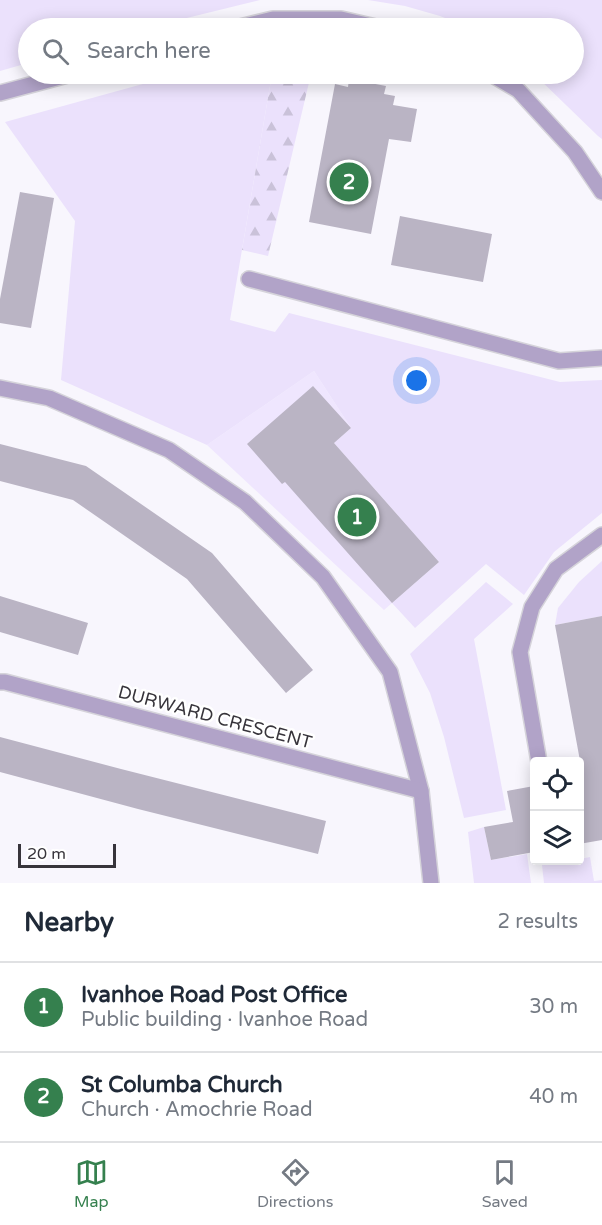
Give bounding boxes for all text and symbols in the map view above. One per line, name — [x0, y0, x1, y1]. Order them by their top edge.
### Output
search box — [18, 18, 584, 84]
icon: search — [39, 35, 72, 68]
text: Search here — [87, 38, 211, 64]
pin: 2 — [330, 160, 368, 204]
your location — [402, 366, 431, 395]
pin: 1 — [338, 494, 376, 540]
street label: DURWARD CRESCENT — [116, 681, 314, 754]
map controls — [530, 757, 584, 865]
button: locate — [530, 757, 584, 811]
button: layers — [530, 811, 584, 865]
scale bar — [18, 841, 116, 868]
text: 20 m — [27, 844, 66, 864]
text: Nearby — [24, 907, 114, 938]
text: 2 results — [498, 910, 578, 934]
text: Ivanhoe Road Post Office — [81, 982, 347, 1008]
text: 1 — [37, 995, 50, 1019]
text: 30 m — [529, 995, 578, 1019]
text: Public building · Ivanhoe Road — [81, 1008, 368, 1032]
text: St Columba Church — [81, 1072, 283, 1098]
text: 2 — [37, 1085, 50, 1109]
text: 40 m — [529, 1085, 578, 1109]
text: Church · Amochrie Road — [81, 1098, 313, 1122]
tab: Map — [74, 1156, 109, 1212]
tab: Directions — [257, 1156, 333, 1212]
tab: Saved — [482, 1156, 528, 1212]

